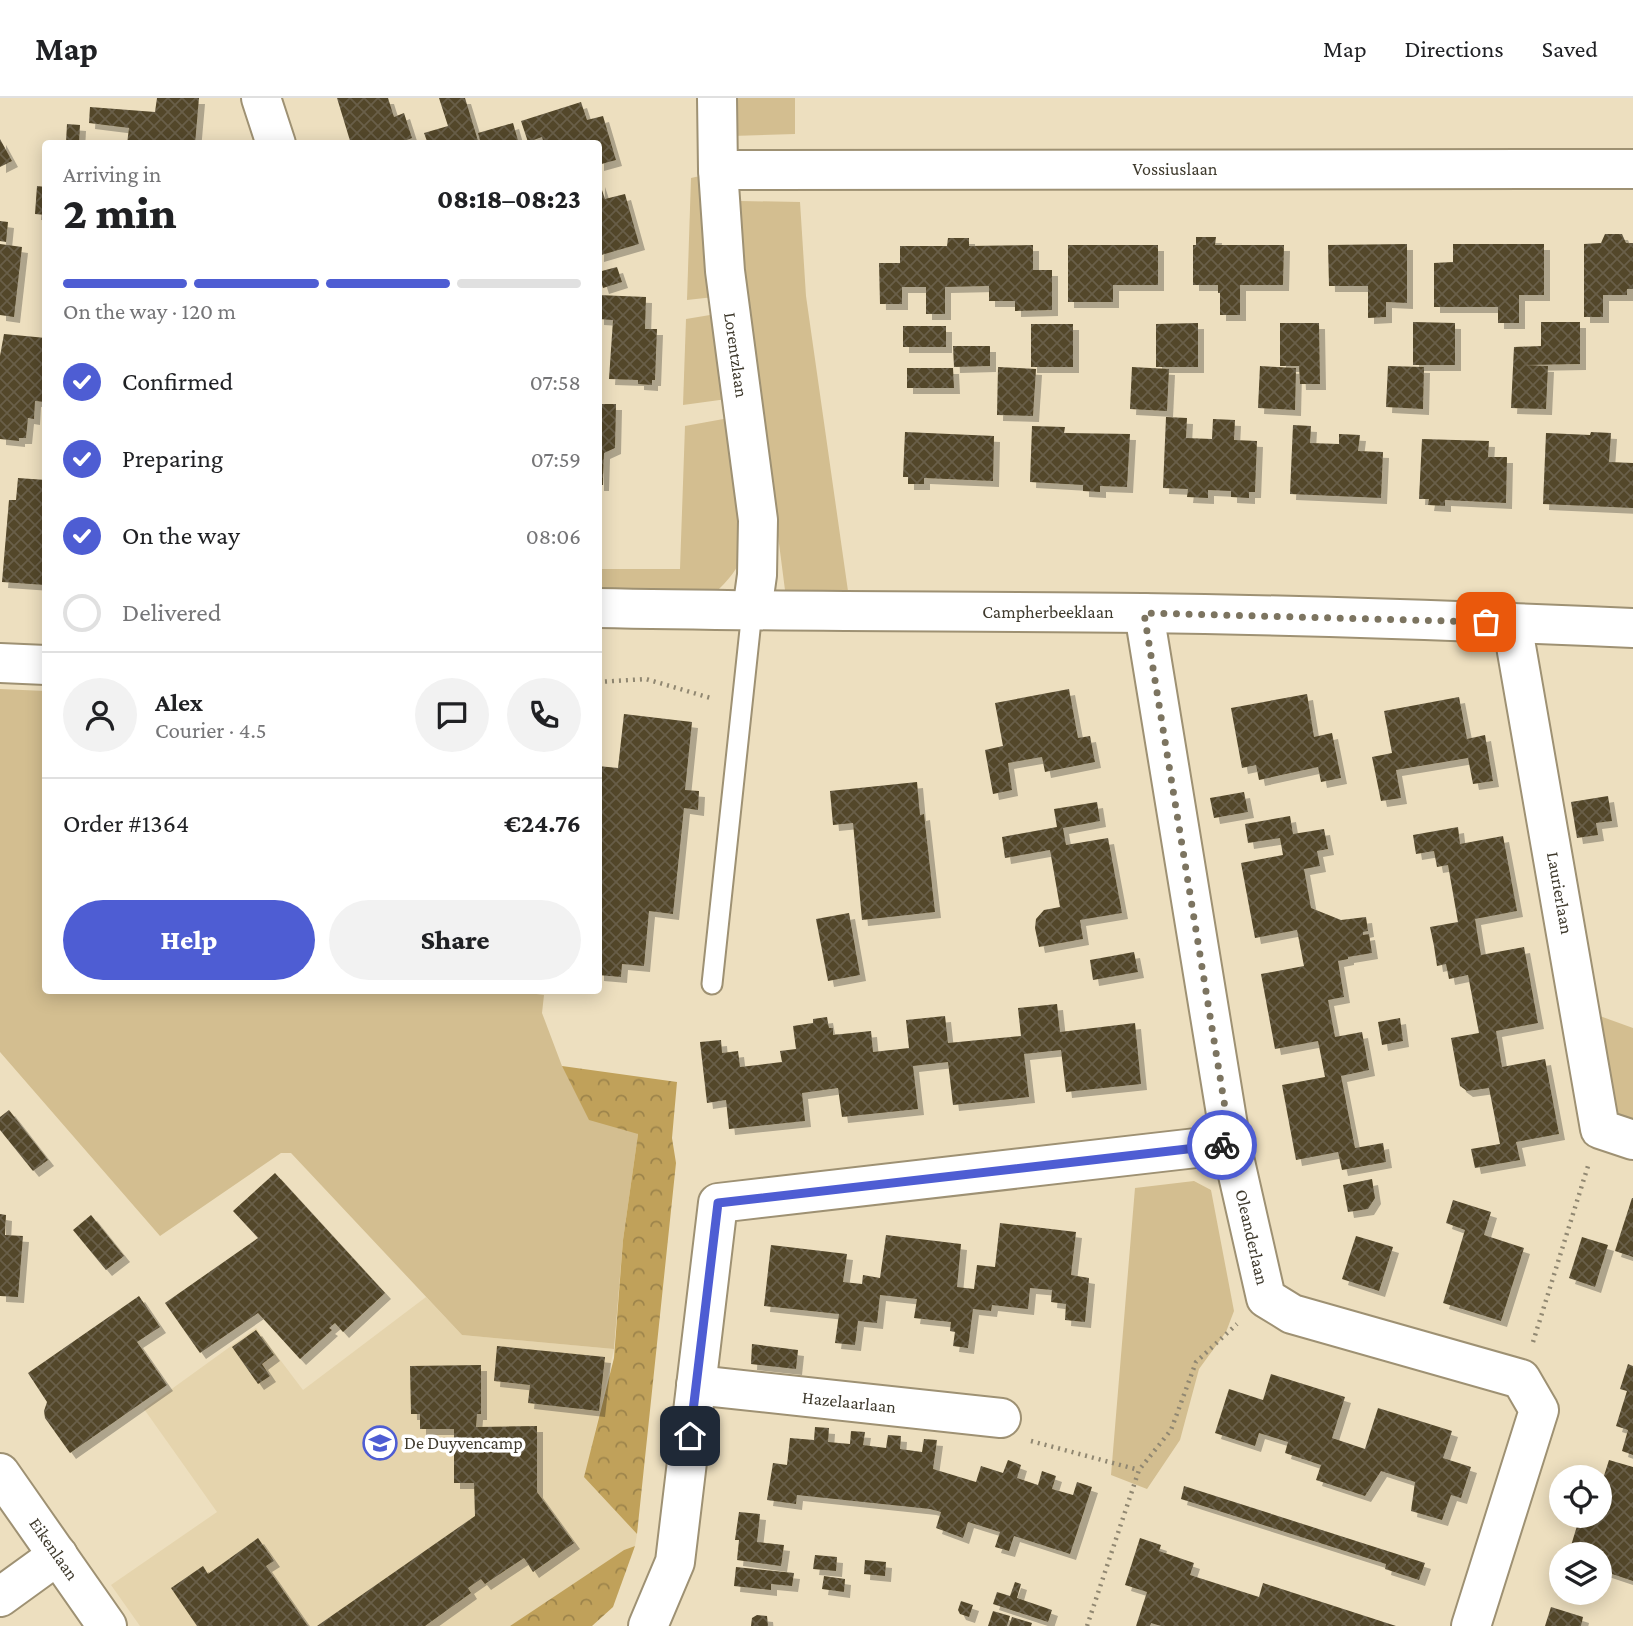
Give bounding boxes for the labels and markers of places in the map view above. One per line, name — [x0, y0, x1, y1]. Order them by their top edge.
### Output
pin — [1456, 592, 1516, 652]
pin — [660, 1406, 720, 1466]
school or university icon: De Duyvencamp — [361, 1424, 399, 1462]
place label: De Duyvencamp — [404, 1433, 523, 1453]

